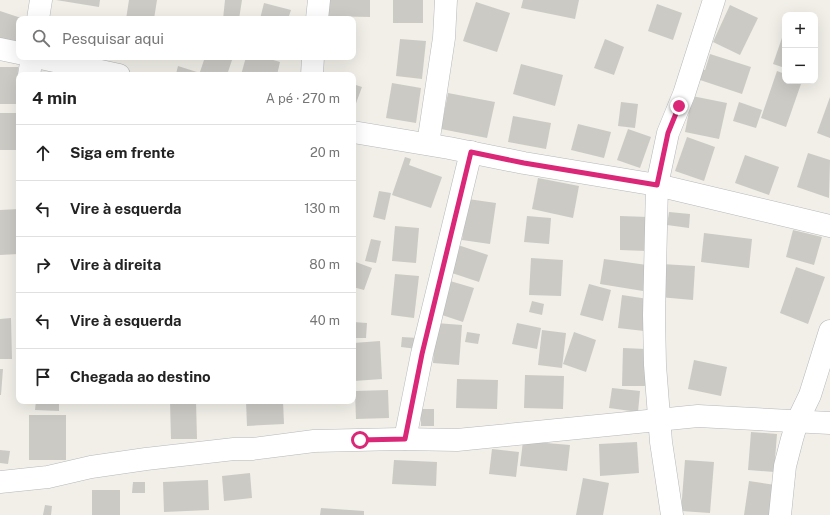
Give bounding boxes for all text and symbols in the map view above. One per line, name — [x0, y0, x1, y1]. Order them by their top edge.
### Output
map controls — [782, 12, 818, 84]
button: + — [782, 12, 818, 48]
search box — [16, 16, 356, 60]
icon: search — [30, 27, 52, 49]
text: Pesquisar aqui — [62, 30, 164, 47]
button: − — [782, 48, 818, 84]
text: 4 min — [32, 88, 77, 108]
text: A pé · 270 m — [266, 91, 340, 106]
route end — [670, 97, 688, 115]
icon: ahead — [32, 142, 54, 164]
text: Siga em frente — [70, 144, 175, 161]
text: 20 m — [310, 145, 340, 160]
icon: left — [32, 198, 54, 220]
text: Vire à esquerda — [70, 200, 182, 217]
text: 130 m — [304, 201, 340, 216]
icon: right — [32, 254, 54, 276]
text: Vire à direita — [70, 256, 161, 273]
text: 80 m — [309, 257, 340, 272]
icon: left — [32, 310, 54, 332]
text: Vire à esquerda — [70, 312, 182, 329]
text: 40 m — [309, 313, 340, 328]
icon: arrive — [32, 366, 54, 388]
text: Chegada ao destino — [70, 368, 211, 385]
route start — [351, 431, 369, 449]

